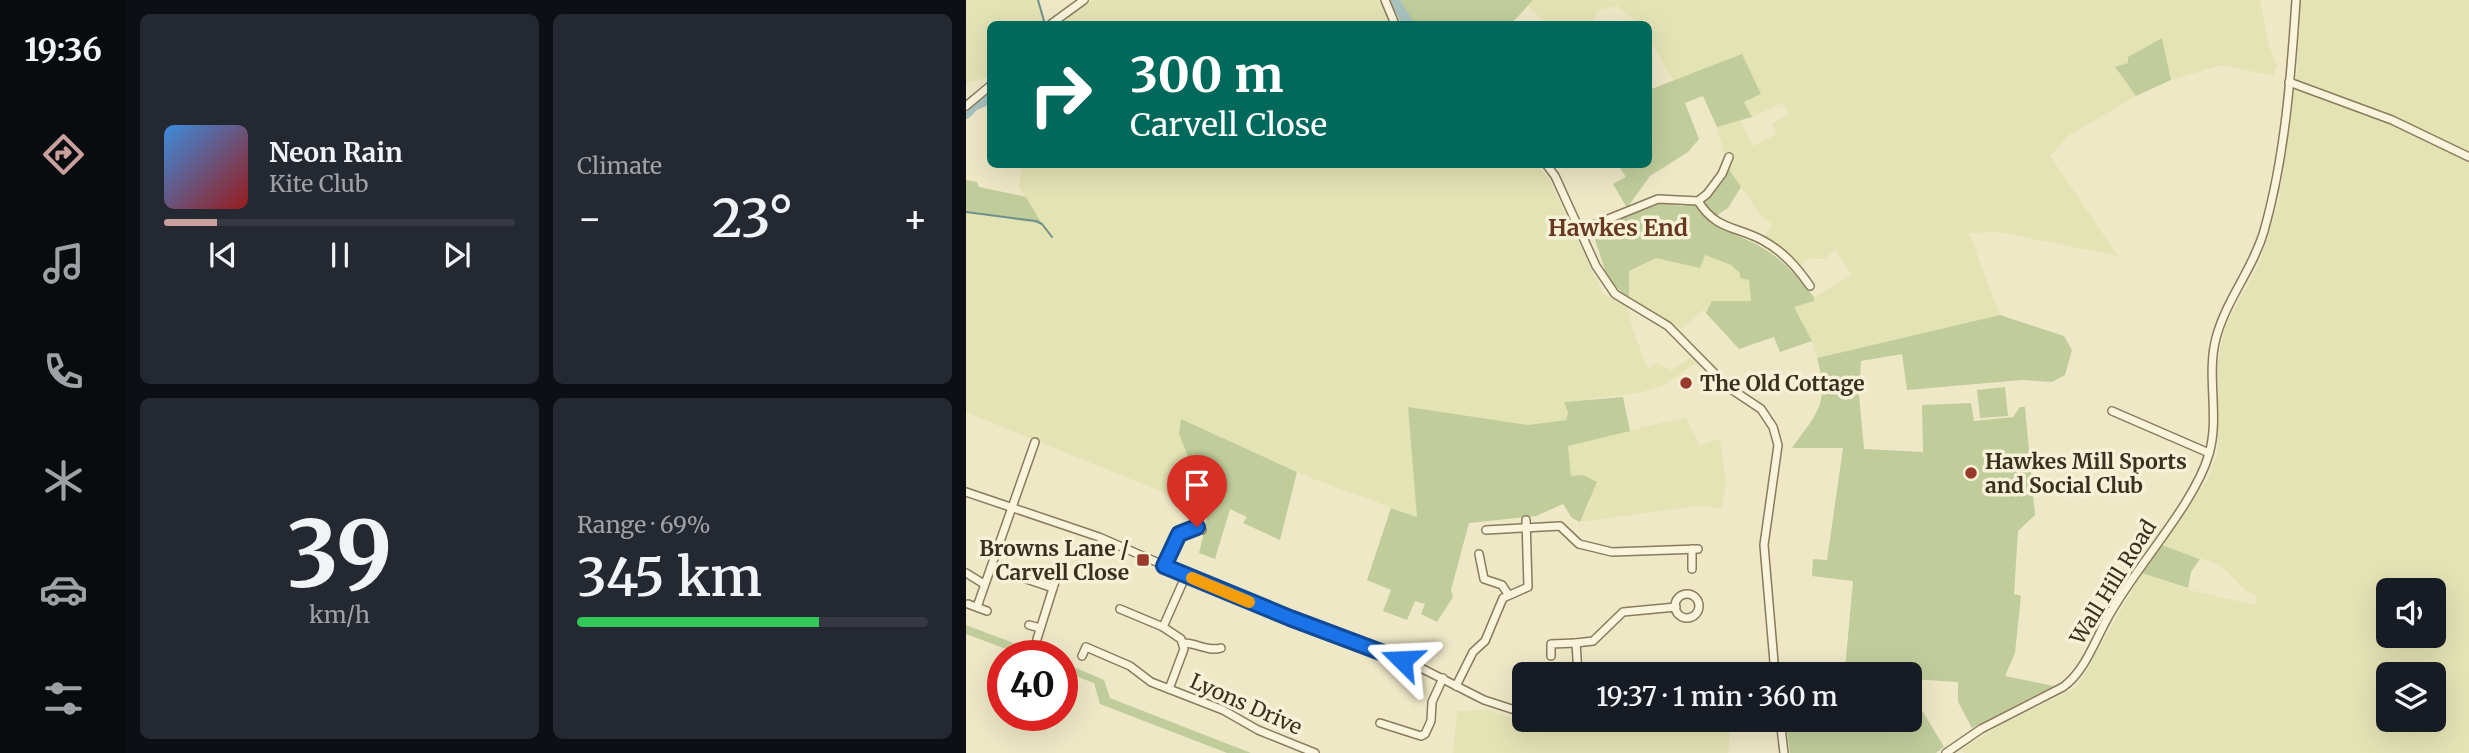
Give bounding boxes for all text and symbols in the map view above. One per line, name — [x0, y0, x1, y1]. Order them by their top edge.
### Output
text: 19:36 — [24, 30, 102, 70]
text: 300 m — [1130, 44, 1284, 105]
icon: right — [1015, 49, 1106, 140]
text: Carvell Close — [1130, 105, 1327, 145]
icon: directions — [39, 130, 88, 179]
text: Neon Rain — [269, 136, 403, 169]
text: Climate — [577, 151, 662, 180]
text: Kite Club — [269, 169, 368, 198]
text: 23° — [712, 186, 793, 251]
text: − — [577, 195, 602, 242]
text: + — [903, 195, 928, 242]
district label: Hawkes End — [1548, 213, 1688, 242]
icon: previous — [204, 236, 242, 274]
icon: pause — [321, 236, 359, 274]
icon: next — [438, 236, 476, 274]
icon: music — [39, 239, 88, 288]
icon: phone — [39, 347, 88, 396]
place label: The Old Cottage — [1700, 370, 1865, 397]
marker: The Old Cottage — [1678, 375, 1694, 391]
place label: Hawkes Mill Sports and Social Club — [1985, 448, 2187, 499]
pin — [1167, 455, 1227, 527]
icon: climate — [39, 456, 88, 505]
marker: Hawkes Mill Sports and Social Club — [1963, 465, 1979, 481]
icon: arrive — [1178, 466, 1216, 504]
text: 39 — [287, 497, 392, 612]
text: Range · 69% — [577, 510, 710, 539]
street label: Wall Hill Road — [2063, 514, 2162, 650]
place label: Browns Lane / Carvell Close — [979, 535, 1129, 586]
text: 345 km — [577, 545, 762, 610]
marker: Browns Lane / Carvell Close — [1135, 552, 1151, 568]
icon: car — [39, 565, 88, 614]
map controls — [2376, 578, 2446, 732]
button: sound — [2376, 578, 2446, 648]
text: km/h — [309, 600, 370, 629]
position arrow — [1365, 623, 1439, 697]
speed limit sign: 40 — [987, 640, 1078, 731]
button: layers — [2376, 662, 2446, 732]
street label: Lyons Drive — [1186, 667, 1306, 741]
icon: filters — [39, 674, 88, 723]
text: 19:37 · 1 min · 360 m — [1596, 680, 1838, 713]

